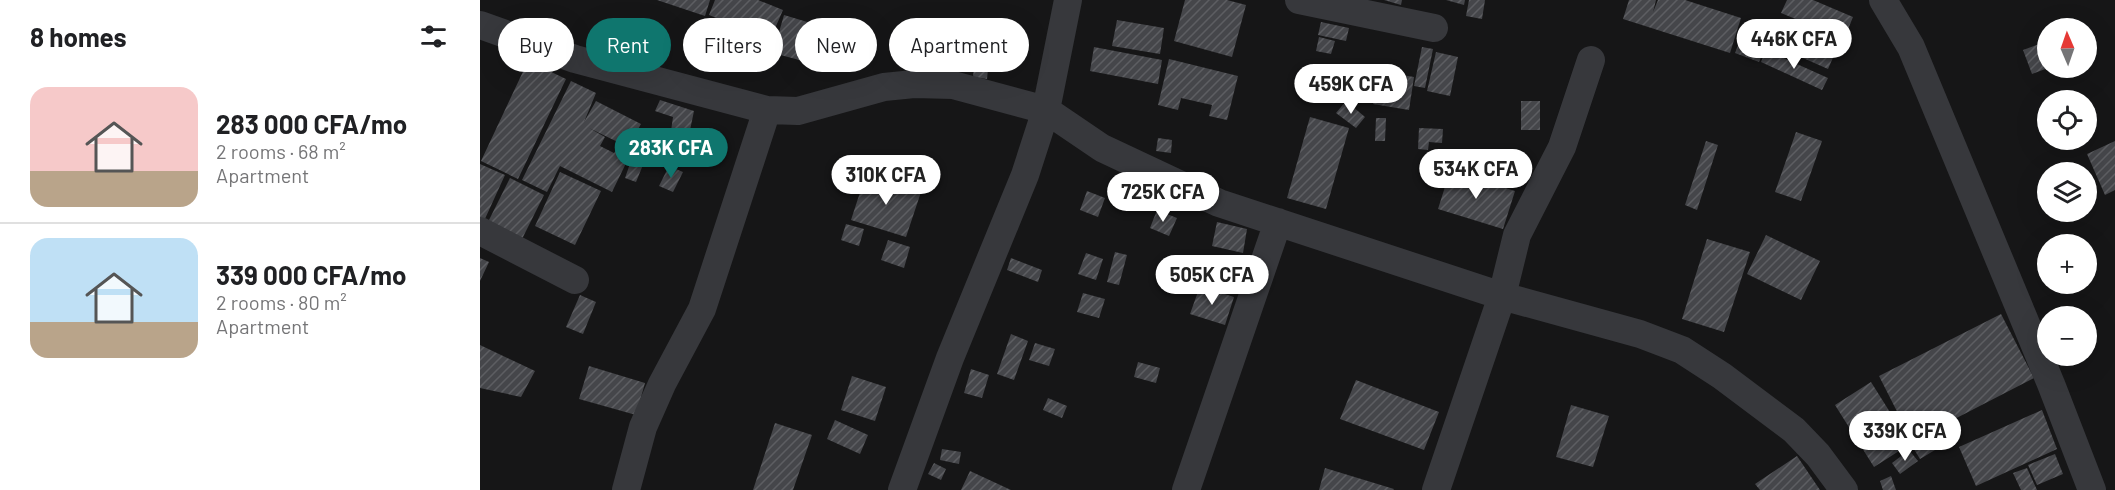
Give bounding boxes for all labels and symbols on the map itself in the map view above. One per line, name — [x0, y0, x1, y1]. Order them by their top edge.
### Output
north arrow — [2037, 18, 2097, 78]
pin: 446K CFA — [1732, 19, 1856, 70]
pin: 459K CFA — [1289, 64, 1413, 115]
pin: 283K CFA — [609, 128, 733, 179]
pin: 534K CFA — [1414, 149, 1538, 200]
pin: 310K CFA — [824, 155, 948, 206]
pin: 725K CFA — [1101, 172, 1225, 223]
pin: 505K CFA — [1150, 255, 1274, 306]
pin: 339K CFA — [1843, 411, 1967, 462]

